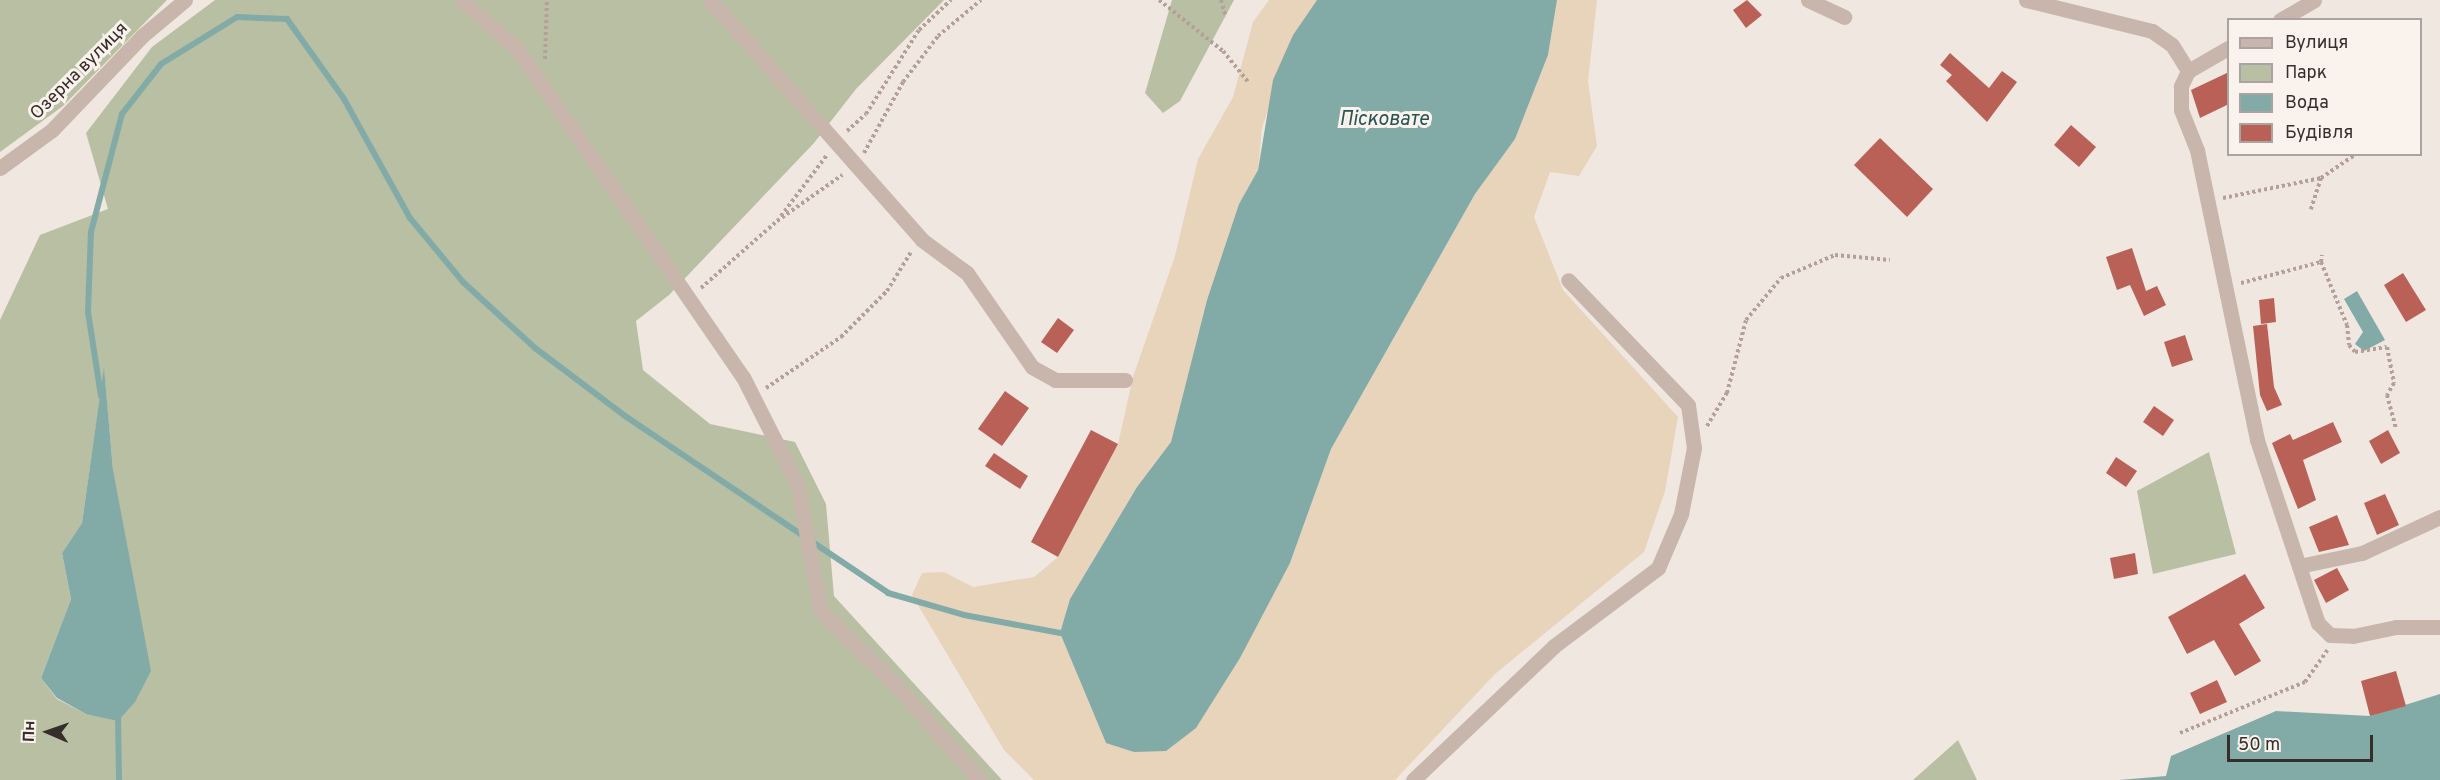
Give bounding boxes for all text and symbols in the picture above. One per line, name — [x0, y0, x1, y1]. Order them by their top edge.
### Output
legend — [2227, 18, 2422, 156]
street label: Озерна вулиця — [27, 19, 133, 125]
text: Вулиця — [2285, 32, 2348, 55]
text: Парк — [2285, 62, 2327, 85]
text: Вода — [2285, 92, 2329, 115]
water label: Пісковате — [1339, 108, 1429, 132]
text: Будівля — [2285, 122, 2353, 145]
north arrow — [18, 702, 78, 762]
text: Пн — [20, 720, 40, 743]
scale bar — [2230, 723, 2376, 761]
text: 50 m — [2238, 734, 2280, 757]

